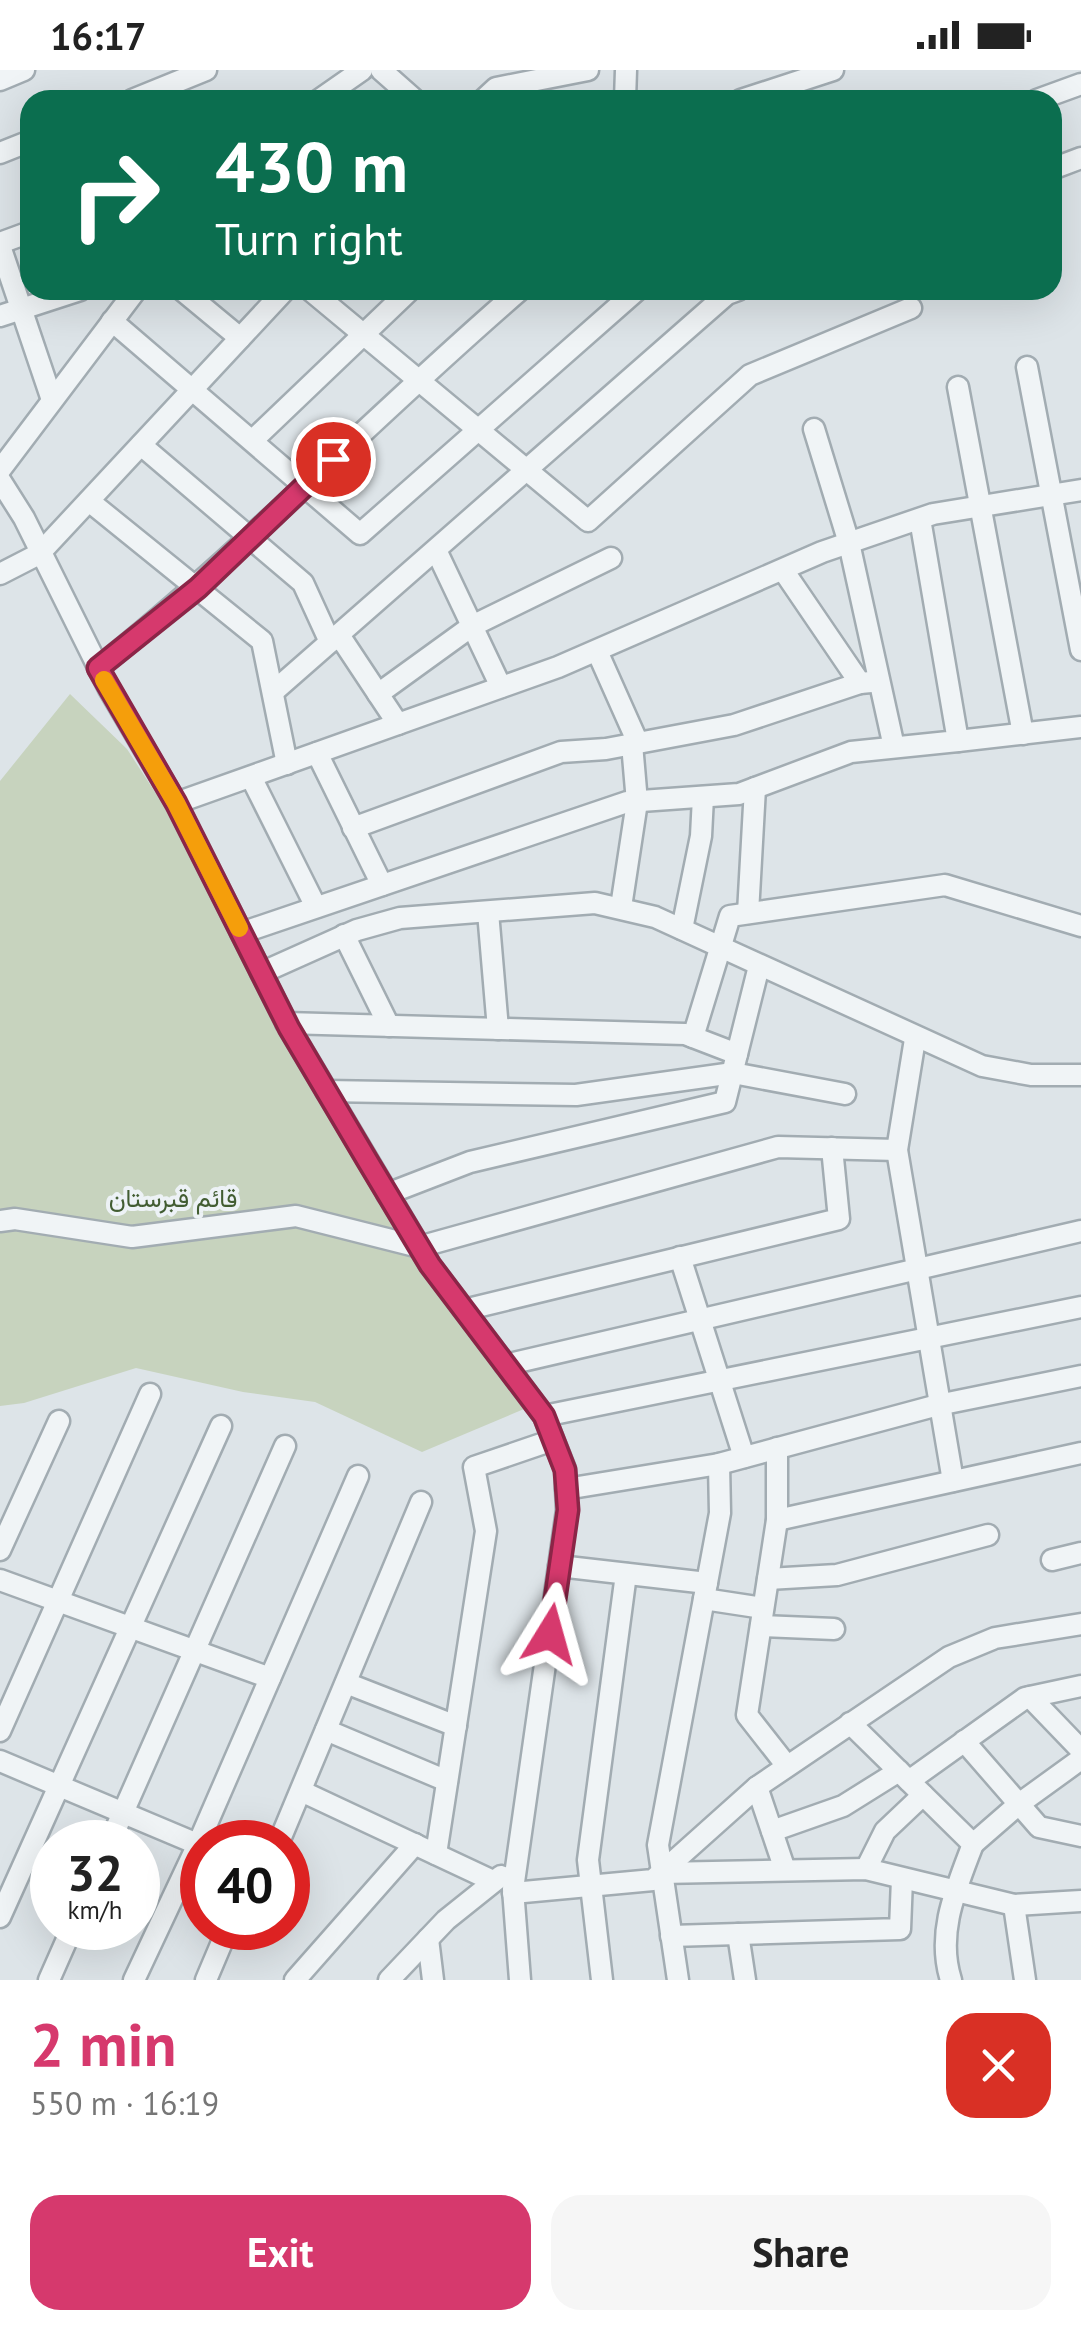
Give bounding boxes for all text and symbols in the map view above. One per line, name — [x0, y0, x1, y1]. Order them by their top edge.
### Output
text: 16:17 — [50, 11, 146, 60]
text: 430 m — [215, 121, 408, 211]
icon: right — [50, 130, 180, 260]
text: Turn right — [215, 209, 403, 267]
pin — [291, 417, 376, 502]
icon: arrive — [306, 432, 361, 487]
park label: قائم قبرستان — [109, 1182, 237, 1215]
position arrow — [498, 1582, 602, 1686]
speed limit sign: 40 — [180, 1820, 310, 1950]
text: 32 — [67, 1840, 123, 1905]
text: km/h — [68, 1894, 122, 1926]
text: 2 min — [30, 2005, 176, 2083]
button: close — [946, 2013, 1051, 2118]
text: 550 m · 16:19 — [30, 2082, 219, 2124]
button: Exit — [30, 2195, 531, 2310]
button: Share — [551, 2195, 1051, 2310]

